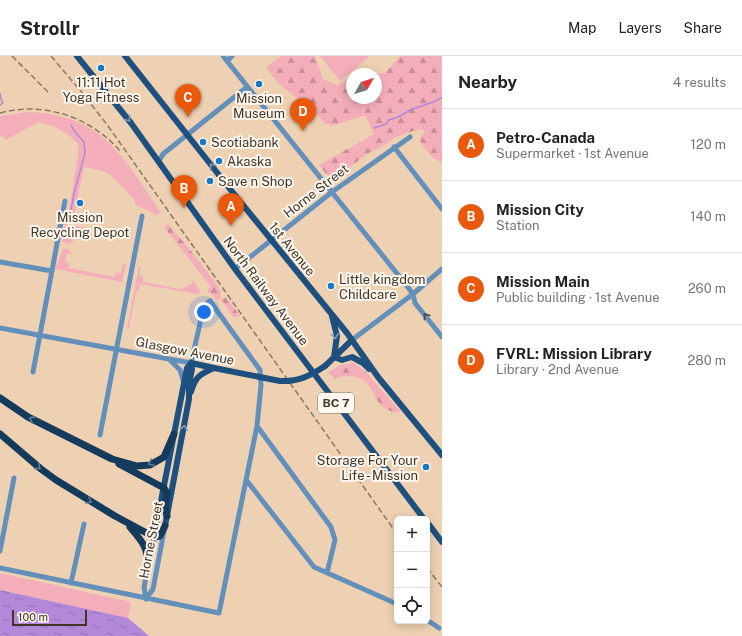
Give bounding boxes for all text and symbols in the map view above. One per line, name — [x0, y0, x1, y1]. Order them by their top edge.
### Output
text: Strollr — [20, 17, 79, 39]
text: Map — [568, 20, 596, 36]
text: Layers — [618, 20, 662, 36]
text: Share — [684, 20, 722, 36]
marker: 11:11 Hot Yoga Fitness — [96, 63, 106, 73]
north arrow — [346, 68, 382, 104]
text: Nearby — [458, 72, 517, 92]
place label: 11:11 Hot Yoga Fitness — [63, 75, 139, 105]
text: 4 results — [673, 75, 726, 90]
marker: Mission Museum — [254, 79, 264, 89]
pin: C — [175, 84, 201, 117]
place label: Mission Museum — [233, 91, 285, 121]
pin: D — [290, 98, 316, 131]
one-way arrow — [123, 115, 130, 122]
text: Petro-Canada — [496, 129, 595, 146]
place label: Scotiabank — [211, 135, 279, 150]
marker: Scotiabank — [198, 137, 208, 147]
text: A — [466, 137, 476, 152]
text: 120 m — [691, 137, 726, 152]
text: Supermarket · 1st Avenue — [496, 146, 649, 161]
place label: Akaska — [227, 154, 271, 169]
marker: Akaska — [214, 156, 224, 166]
street label: Horne Street — [281, 161, 351, 221]
one-way arrow — [209, 164, 216, 171]
place label: Save n Shop — [218, 174, 293, 189]
pin: B — [171, 175, 197, 208]
marker: Save n Shop — [205, 176, 215, 186]
pin: A — [218, 193, 244, 226]
marker: Mission Recycling Depot — [75, 198, 85, 208]
text: Mission City — [496, 201, 584, 218]
text: B — [467, 209, 475, 224]
text: 140 m — [690, 209, 726, 224]
place label: Mission Recycling Depot — [31, 210, 129, 240]
text: Station — [496, 218, 540, 233]
street label: 1st Avenue — [266, 219, 318, 279]
street label: North Railway Avenue — [220, 234, 312, 348]
place label: Little kingdom Childcare — [339, 272, 426, 302]
text: Mission Main — [496, 273, 590, 290]
marker: Little kingdom Childcare — [326, 281, 336, 291]
text: C — [466, 281, 476, 296]
text: 260 m — [688, 281, 726, 296]
text: Public building · 1st Avenue — [496, 290, 660, 305]
your location — [194, 302, 214, 322]
one-way arrow — [424, 314, 431, 321]
one-way arrow — [330, 333, 339, 339]
street label: Glasgow Avenue — [134, 334, 236, 368]
text: FVRL: Mission Library — [496, 345, 652, 362]
text: D — [466, 353, 476, 368]
text: 280 m — [688, 353, 726, 368]
text: Library · 2nd Avenue — [496, 362, 619, 377]
road number: BC 7 — [318, 393, 354, 413]
one-way arrow — [29, 416, 36, 424]
one-way arrow — [179, 425, 188, 431]
place label: Storage For Your Life - Mission — [317, 453, 418, 483]
one-way arrow — [148, 458, 155, 466]
one-way arrow — [34, 462, 41, 469]
marker: Storage For Your Life - Mission — [421, 462, 431, 472]
one-way arrow — [85, 496, 92, 504]
street label: Horne Street — [136, 500, 166, 580]
map controls — [394, 516, 430, 624]
button: + — [394, 516, 430, 552]
button: − — [394, 552, 430, 588]
button: locate — [394, 588, 430, 624]
scale bar — [12, 608, 87, 627]
text: 100 m — [18, 611, 48, 623]

